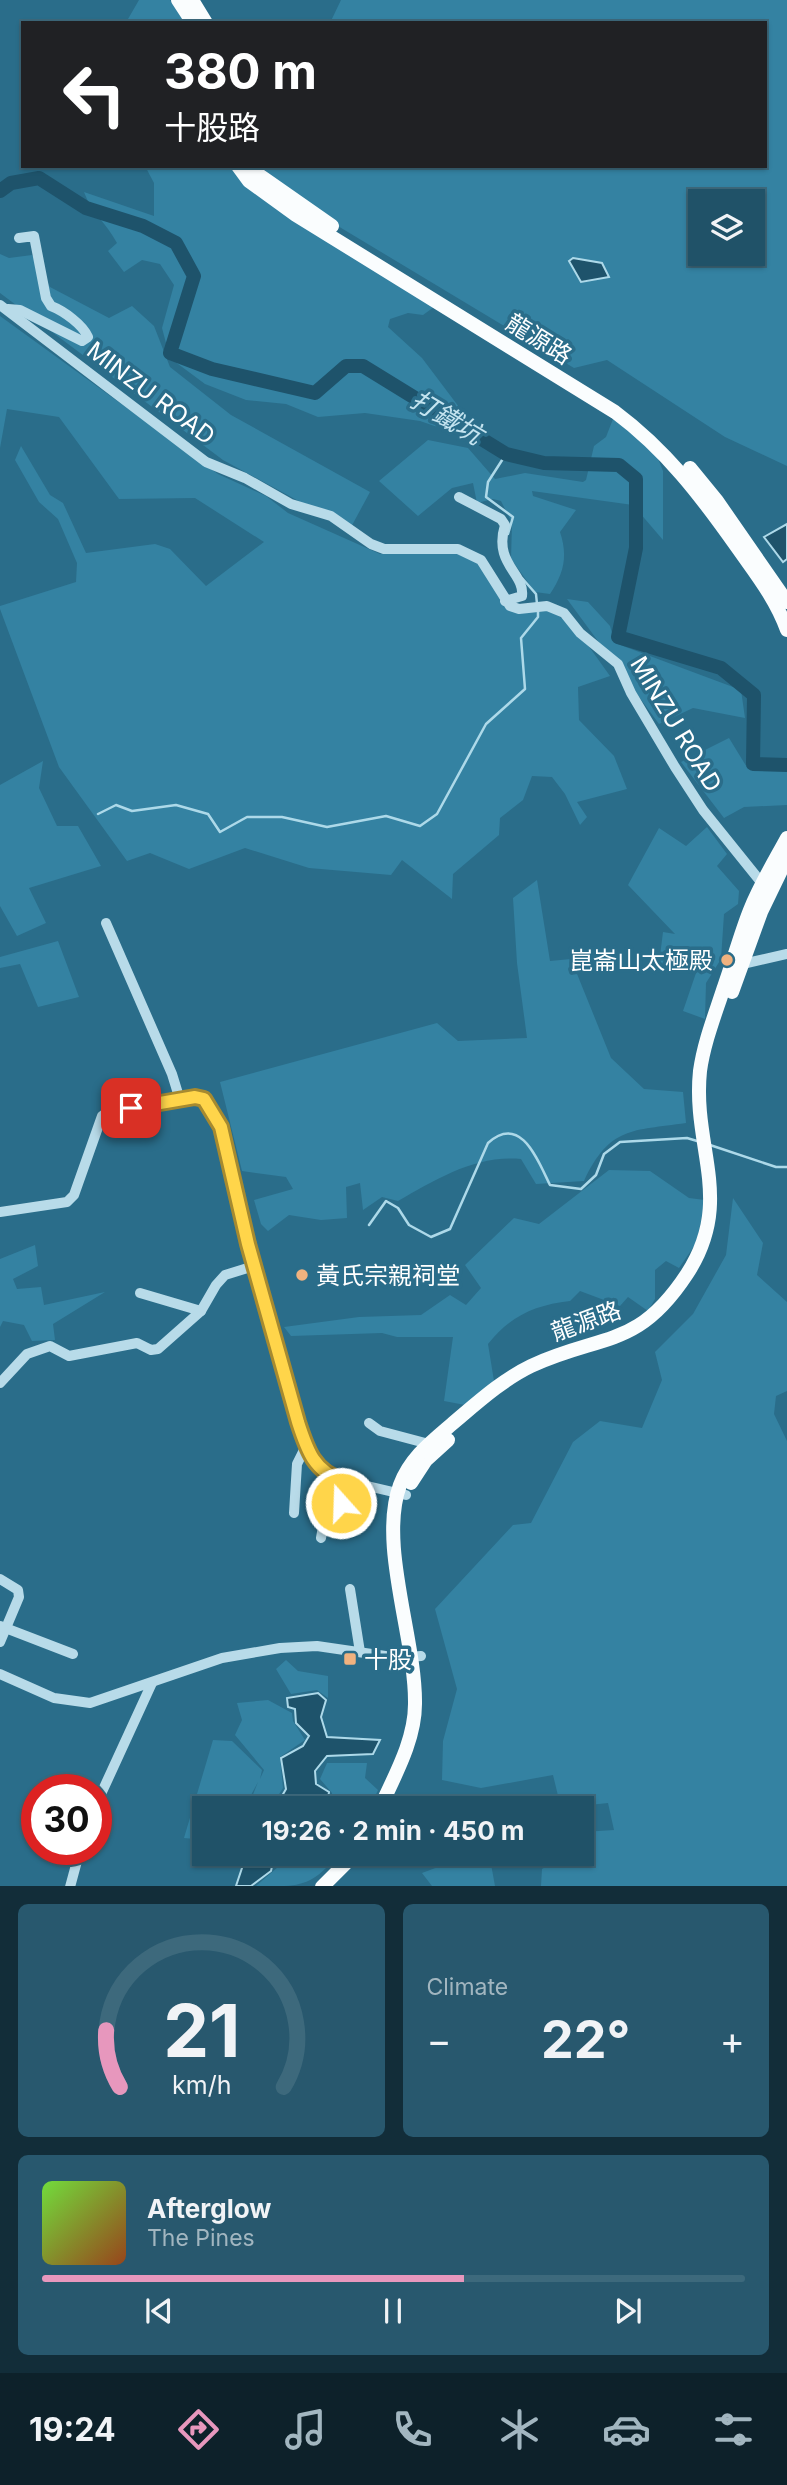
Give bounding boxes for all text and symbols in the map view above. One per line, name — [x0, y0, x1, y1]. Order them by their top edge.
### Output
text: 380 m — [164, 42, 317, 101]
icon: left — [49, 49, 140, 140]
text: 十股路 — [164, 108, 260, 147]
map controls — [688, 189, 765, 266]
button: layers — [688, 189, 765, 266]
street label: 龍源路 — [501, 308, 577, 370]
street label: MINZU ROAD — [81, 335, 221, 451]
water label: 打鐵坑 — [406, 384, 492, 452]
street label: MINZU ROAD — [624, 651, 728, 797]
place label: 崑崙山太極殿 — [569, 946, 713, 975]
marker: 崑崙山太極殿 — [719, 952, 735, 968]
pin — [101, 1078, 161, 1138]
icon: arrive — [112, 1089, 150, 1127]
place label: 黃氏宗親祠堂 — [316, 1261, 460, 1290]
marker: 黃氏宗親祠堂 — [294, 1267, 310, 1283]
street label: 龍源路 — [547, 1295, 625, 1347]
position arrow — [304, 1466, 378, 1540]
place label: 十股 — [364, 1645, 412, 1674]
marker: 十股 — [342, 1651, 358, 1667]
speed limit sign: 30 — [21, 1774, 112, 1865]
text: 19:26 · 2 min · 450 m — [261, 1815, 525, 1846]
text: Climate — [427, 1973, 508, 2001]
text: 21 — [163, 1986, 240, 2075]
text: 22° — [541, 2008, 630, 2071]
text: − — [427, 2017, 452, 2063]
text: + — [720, 2017, 745, 2063]
text: km/h — [172, 2069, 231, 2099]
text: Afterglow — [147, 2193, 271, 2224]
text: The Pines — [147, 2224, 255, 2252]
icon: previous — [140, 2292, 178, 2330]
icon: pause — [374, 2292, 412, 2330]
icon: next — [609, 2292, 647, 2330]
icon: directions — [174, 2405, 223, 2454]
icon: music — [281, 2405, 330, 2454]
icon: phone — [388, 2405, 437, 2454]
icon: climate — [495, 2405, 544, 2454]
icon: car — [602, 2405, 651, 2454]
icon: filters — [709, 2405, 758, 2454]
text: 19:24 — [29, 2410, 116, 2449]

